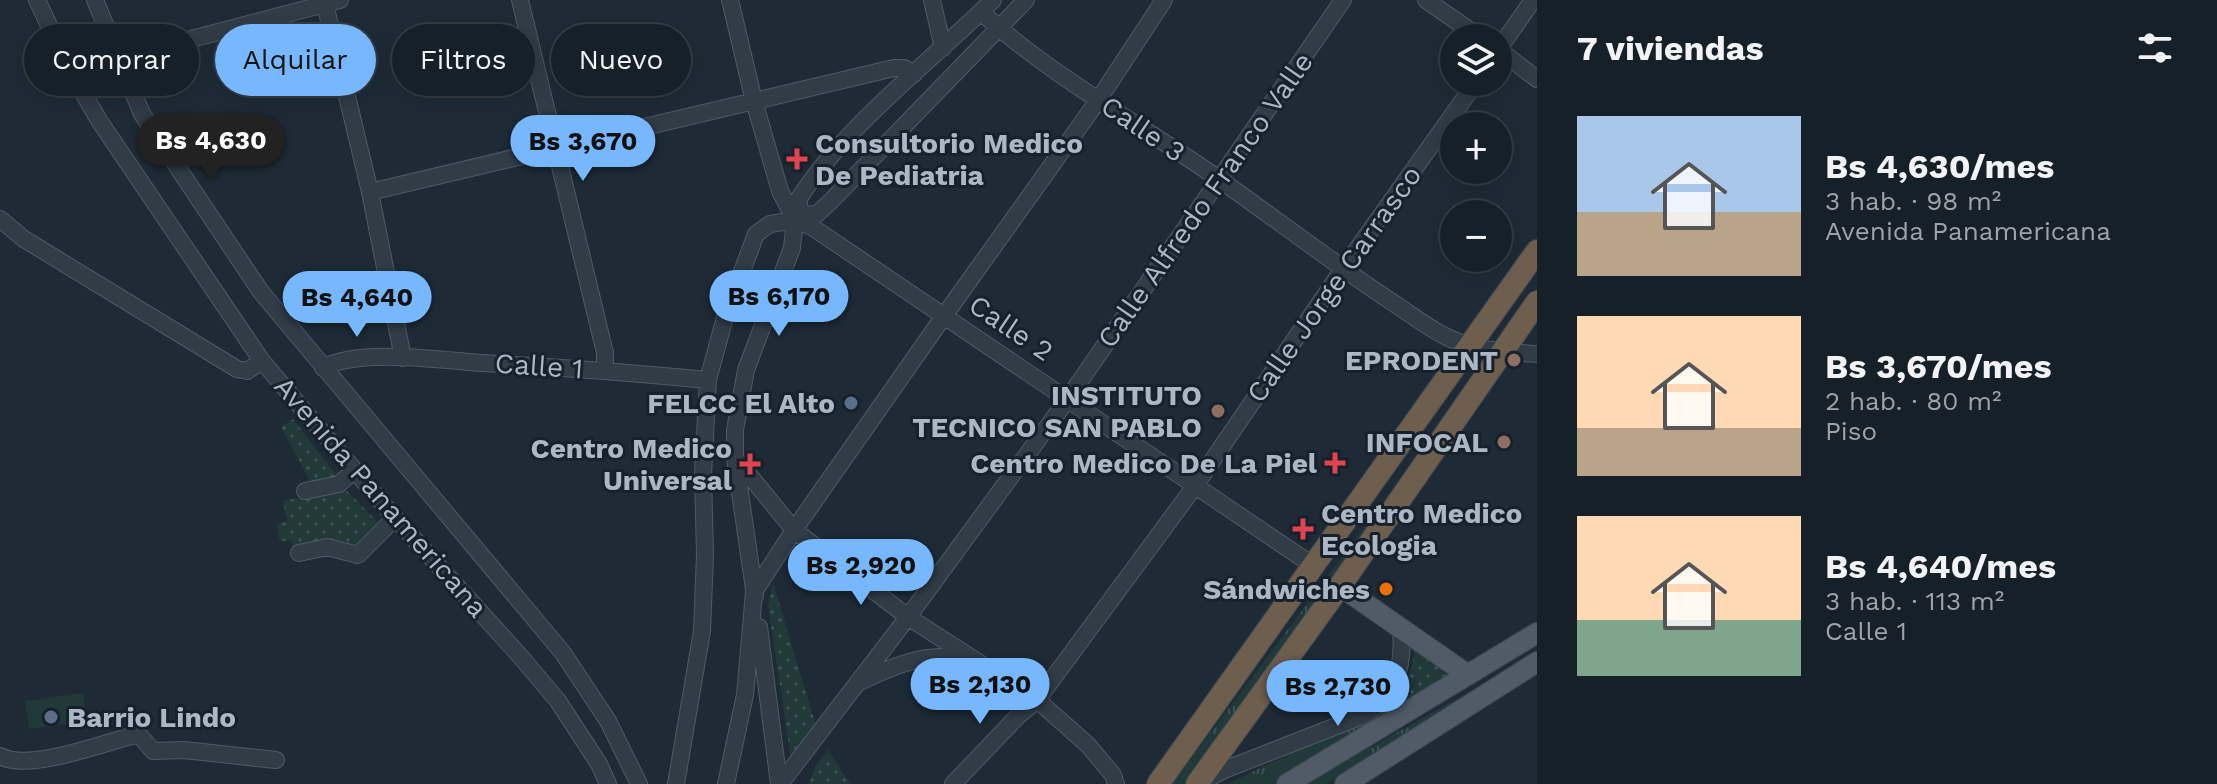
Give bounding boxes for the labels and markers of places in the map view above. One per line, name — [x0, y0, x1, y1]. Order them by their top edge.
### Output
pin: Bs 4,630 — [128, 114, 294, 182]
pin: Bs 3,670 — [500, 115, 666, 183]
place label: Consultorio Medico De Pediatria — [815, 127, 1083, 192]
marker: Consultorio Medico De Pediatria — [786, 148, 808, 170]
pin: Bs 6,170 — [696, 270, 862, 338]
pin: Bs 4,640 — [274, 271, 440, 339]
place label: EPRODENT — [1345, 344, 1498, 377]
marker: EPRODENT — [1505, 351, 1523, 369]
place label: INSTITUTO TECNICO SAN PABLO — [912, 379, 1202, 444]
place label: FELCC El Alto — [647, 387, 835, 420]
marker: FELCC El Alto — [842, 394, 860, 412]
marker: INSTITUTO TECNICO SAN PABLO — [1209, 402, 1227, 420]
place label: INFOCAL — [1366, 426, 1488, 459]
place label: Centro Medico Universal — [531, 432, 733, 497]
marker: INFOCAL — [1495, 433, 1513, 451]
place label: Centro Medico De La Piel — [970, 447, 1318, 480]
marker: Centro Medico De La Piel — [1324, 452, 1346, 474]
marker: Centro Medico Universal — [739, 453, 761, 475]
place label: Centro Medico Ecologia — [1321, 497, 1522, 562]
marker: Centro Medico Ecologia — [1292, 518, 1314, 540]
pin: Bs 2,920 — [778, 539, 944, 607]
place label: Sándwiches — [1203, 573, 1370, 606]
marker: Sándwiches — [1377, 580, 1395, 598]
pin: Bs 2,130 — [897, 658, 1063, 726]
pin: Bs 2,730 — [1255, 660, 1421, 728]
place label: Barrio Lindo — [67, 701, 236, 734]
marker: Barrio Lindo — [42, 708, 60, 726]

